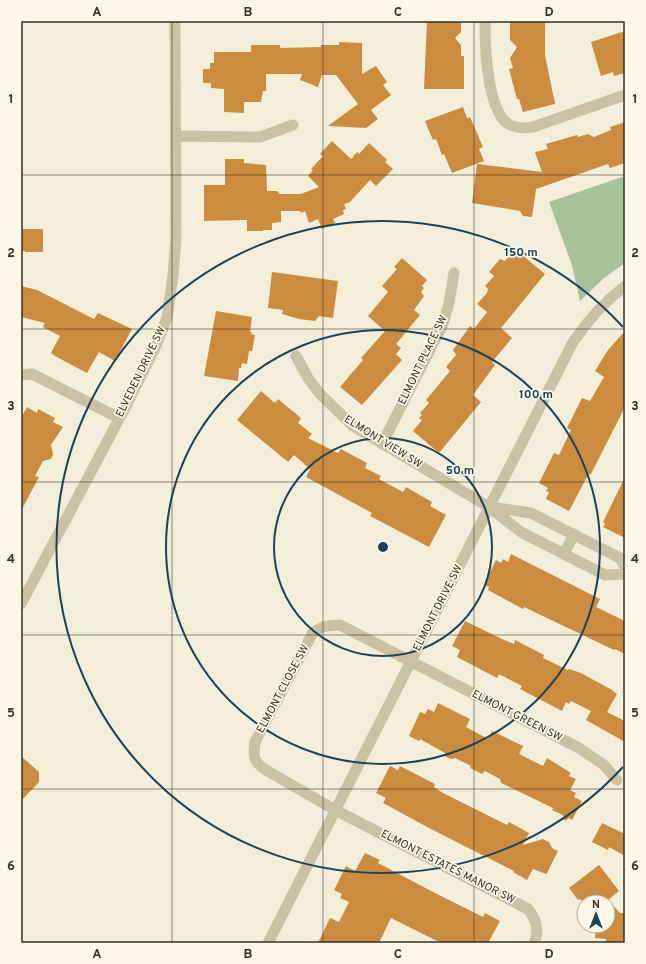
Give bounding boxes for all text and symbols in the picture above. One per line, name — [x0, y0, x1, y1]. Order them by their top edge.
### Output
text: A — [92, 5, 102, 21]
text: B — [244, 5, 253, 21]
text: C — [394, 5, 402, 21]
text: D — [544, 5, 554, 21]
text: 1 — [8, 92, 14, 108]
text: 1 — [632, 92, 638, 108]
text: 150 m — [504, 245, 538, 261]
text: 2 — [7, 246, 15, 262]
text: 2 — [631, 246, 639, 262]
street label: ELMONT PLACE SW — [395, 313, 451, 407]
street label: ELVEDEN DRIVE SW — [113, 324, 169, 420]
text: 100 m — [519, 387, 553, 403]
text: 3 — [7, 399, 15, 415]
text: 3 — [631, 399, 639, 415]
street label: ELMONT VIEW SW — [341, 412, 425, 472]
text: 50 m — [446, 463, 474, 479]
centre of rings — [376, 540, 390, 554]
text: 4 — [7, 552, 15, 568]
text: 4 — [631, 552, 639, 568]
street label: ELMONT DRIVE SW — [410, 562, 466, 654]
street label: ELMONT CLOSE SW — [254, 642, 312, 736]
street label: ELMONT GREEN SW — [469, 687, 565, 745]
text: 5 — [7, 706, 15, 722]
text: 5 — [631, 706, 639, 722]
street label: ELMONT ESTATES MANOR SW — [378, 827, 518, 907]
text: 6 — [7, 859, 15, 875]
text: 6 — [631, 859, 639, 875]
north arrow — [576, 894, 616, 934]
text: N — [592, 898, 600, 912]
text: A — [92, 947, 102, 963]
text: B — [244, 947, 253, 963]
text: C — [394, 947, 402, 963]
text: D — [544, 947, 554, 963]

